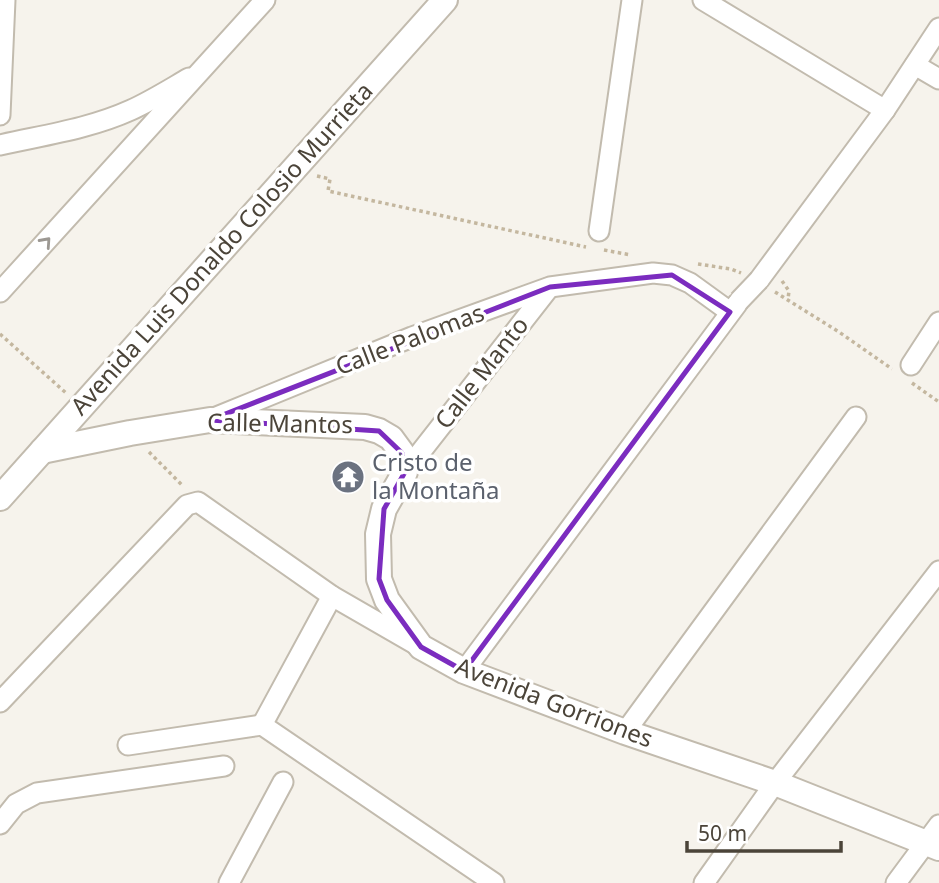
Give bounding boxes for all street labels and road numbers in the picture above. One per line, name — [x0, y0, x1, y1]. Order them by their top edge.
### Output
street label: Avenida Luis Donaldo Colosio Murrieta — [62, 75, 379, 421]
street label: Calle Palomas — [330, 295, 489, 382]
street label: Calle Manto — [427, 309, 535, 435]
street label: Calle Mantos — [207, 405, 353, 440]
street label: Avenida Gorriones — [451, 649, 658, 754]

